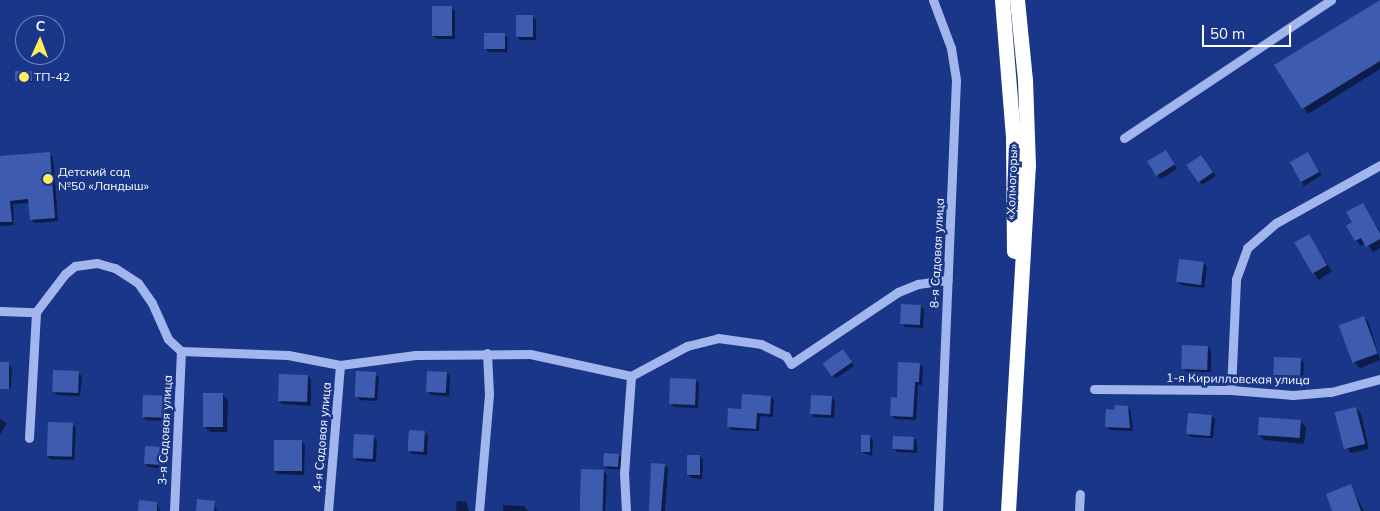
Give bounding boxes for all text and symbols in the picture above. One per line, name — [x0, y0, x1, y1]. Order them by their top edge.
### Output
north arrow — [15, 15, 65, 65]
scale bar — [1205, 15, 1294, 47]
text: С — [35, 17, 46, 35]
text: 50 m — [1210, 24, 1245, 43]
place label: ТП-42 — [34, 70, 70, 84]
marker: ТП-42 — [18, 71, 30, 83]
street label: «Холмогоры» — [1003, 144, 1021, 220]
place label: Детский сад №50 «Ландыш» — [58, 165, 149, 193]
marker: Детский сад №50 «Ландыш» — [42, 173, 54, 185]
street label: 8-я Садовая улица — [927, 197, 947, 309]
street label: 1-я Кирилловская улица — [1166, 371, 1310, 387]
street label: 3-я Садовая улица — [155, 374, 175, 486]
street label: 4-я Садовая улица — [310, 381, 334, 493]

